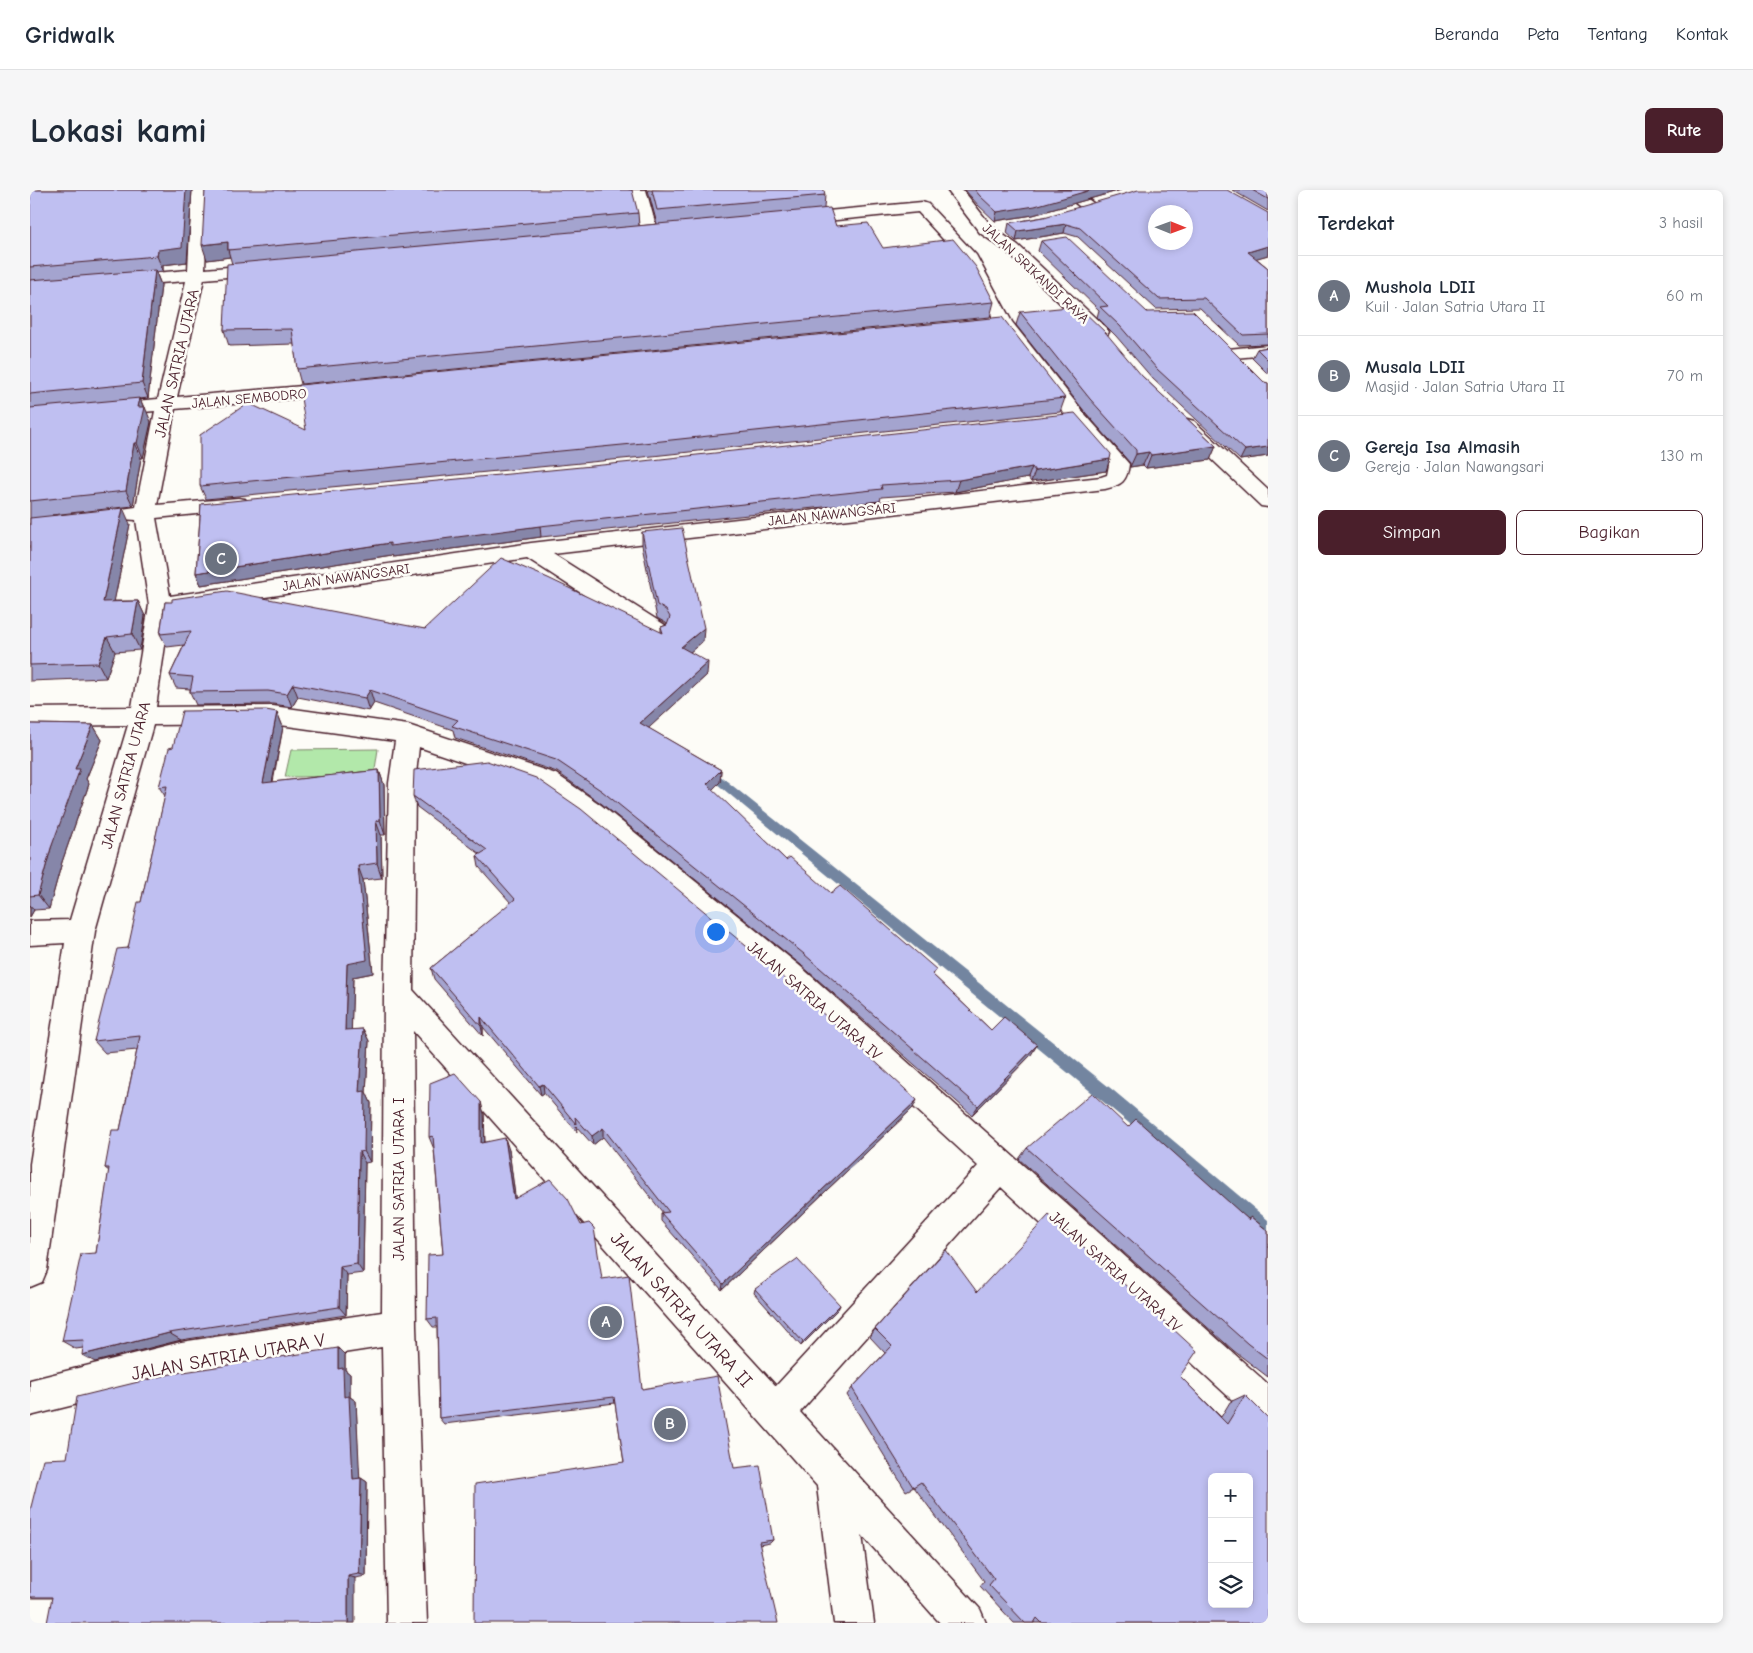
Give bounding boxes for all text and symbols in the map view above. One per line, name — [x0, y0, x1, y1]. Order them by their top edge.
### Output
text: Gridwalk — [25, 21, 114, 49]
text: Beranda — [1434, 24, 1499, 45]
text: Peta — [1527, 24, 1559, 45]
text: Tentang — [1587, 24, 1648, 45]
text: Kontak — [1676, 24, 1728, 45]
button: Rute — [1645, 108, 1723, 153]
text: Lokasi kami — [30, 110, 207, 151]
north arrow — [1148, 205, 1193, 250]
text: Terdekat — [1318, 211, 1394, 235]
text: 3 hasil — [1659, 214, 1703, 232]
street label: JALAN SRIKANDI RAYA — [979, 220, 1093, 327]
text: Mushola LDII — [1365, 276, 1476, 298]
street label: JALAN SATRIA UTARA — [151, 287, 203, 439]
text: A — [1330, 287, 1338, 305]
text: 60 m — [1666, 287, 1703, 305]
text: Kuil · Jalan Satria Utara II — [1365, 298, 1545, 316]
text: Musala LDII — [1365, 356, 1465, 378]
text: B — [1329, 367, 1339, 385]
text: 70 m — [1667, 367, 1703, 385]
text: Masjid · Jalan Satria Utara II — [1365, 378, 1565, 396]
street label: JALAN SEMBODRO — [191, 385, 307, 412]
text: Gereja Isa Almasih — [1365, 436, 1520, 458]
text: C — [1329, 447, 1339, 465]
text: 130 m — [1660, 447, 1703, 465]
text: Gereja · Jalan Nawangsari — [1365, 458, 1544, 476]
street label: JALAN NAWANGSARI — [767, 499, 897, 530]
button: Simpan — [1318, 510, 1506, 555]
button: Bagikan — [1516, 510, 1703, 555]
pin: C — [205, 540, 237, 578]
street label: JALAN NAWANGSARI — [281, 560, 411, 595]
street label: JALAN SATRIA UTARA — [98, 700, 154, 851]
your location — [703, 919, 729, 945]
street label: JALAN SATRIA UTARA IV — [744, 938, 885, 1064]
street label: JALAN SATRIA UTARA I — [390, 1097, 408, 1261]
street label: JALAN SATRIA UTARA IV — [1045, 1208, 1186, 1336]
street label: JALAN SATRIA UTARA II — [606, 1227, 758, 1391]
pin: A — [590, 1303, 622, 1341]
street label: JALAN SATRIA UTARA V — [129, 1329, 328, 1385]
pin: B — [654, 1405, 686, 1443]
map controls — [1208, 1473, 1253, 1608]
button: + — [1208, 1473, 1253, 1518]
button: − — [1208, 1518, 1253, 1563]
button: layers — [1208, 1563, 1253, 1608]

